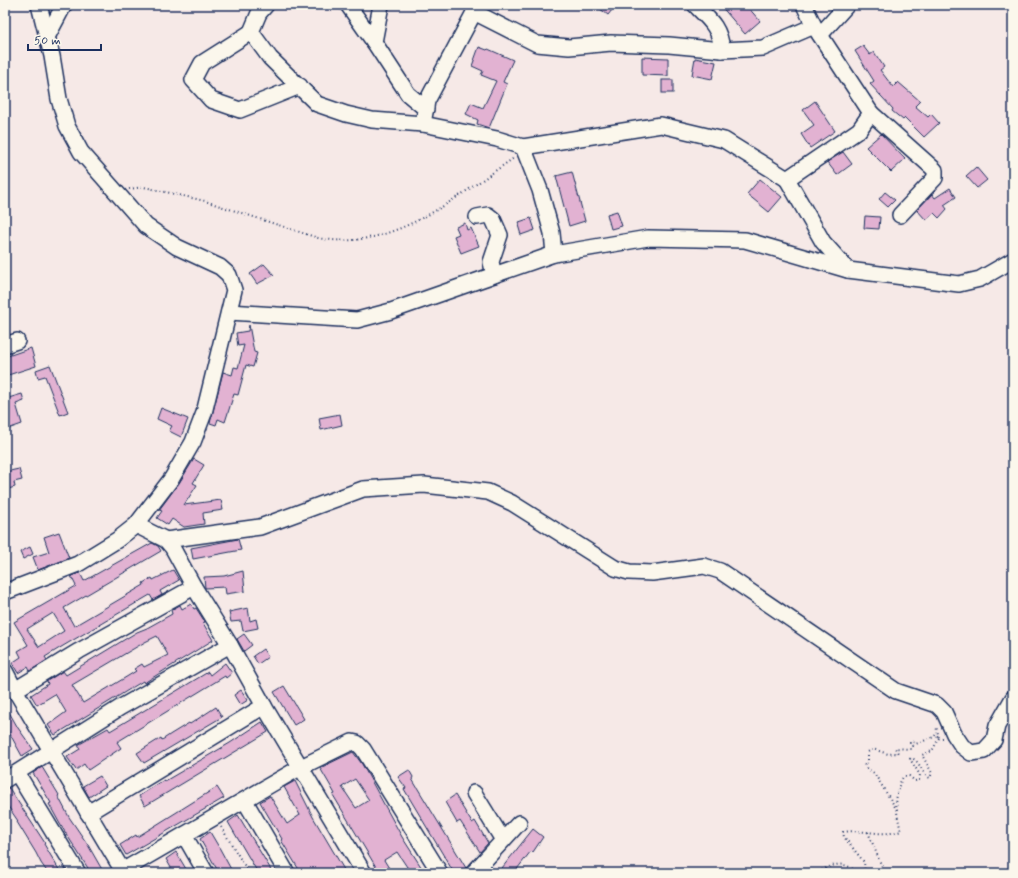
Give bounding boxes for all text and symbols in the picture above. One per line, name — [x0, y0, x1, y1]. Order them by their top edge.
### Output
scale bar — [28, 26, 101, 52]
text: 50 m — [34, 33, 61, 49]

